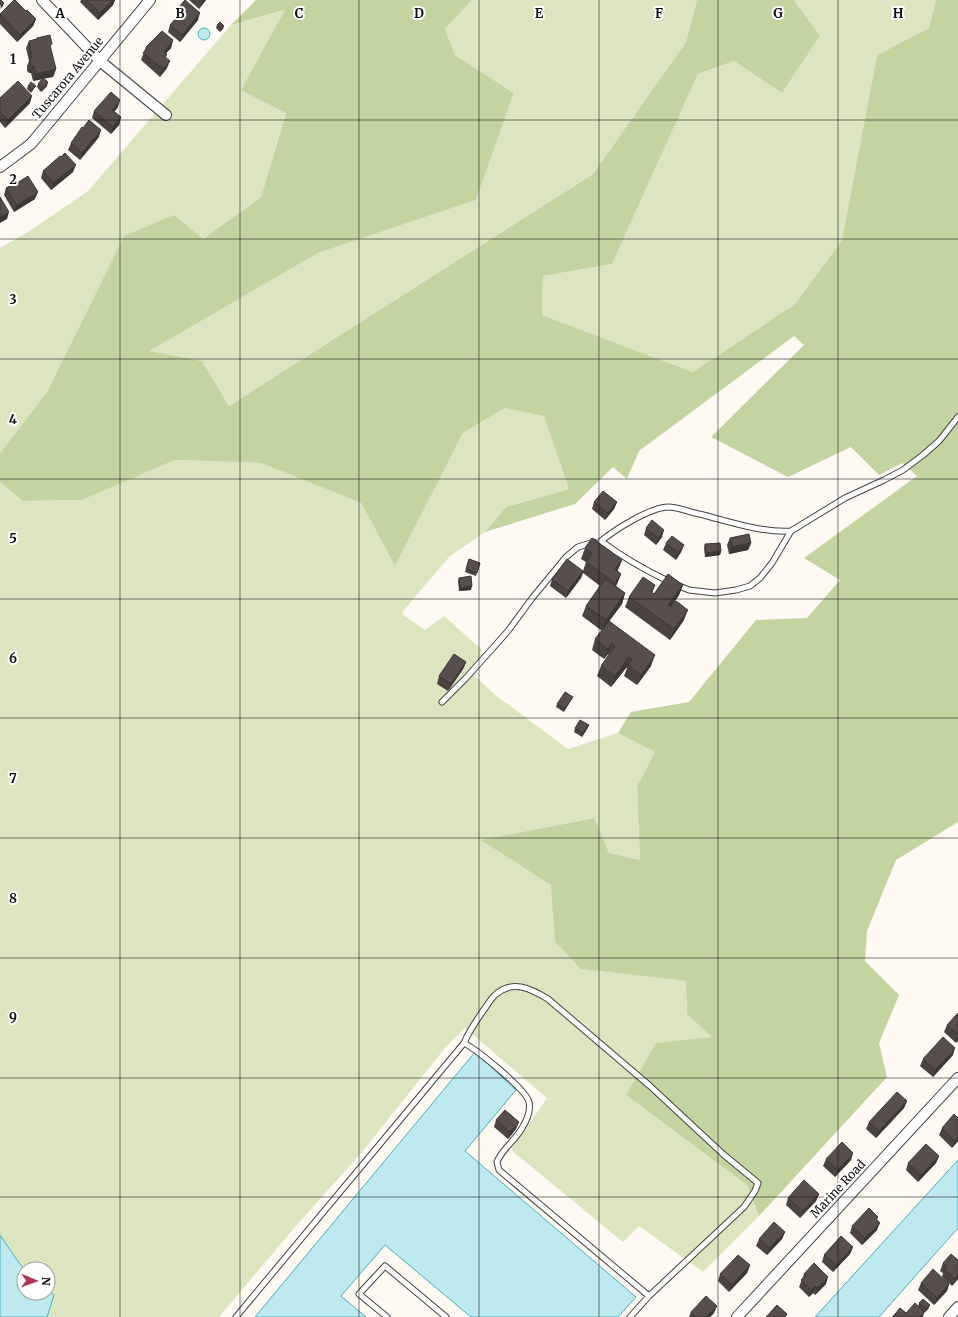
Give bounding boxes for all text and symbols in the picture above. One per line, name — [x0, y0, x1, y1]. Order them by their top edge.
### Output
text: A — [54, 5, 65, 22]
text: B — [175, 5, 185, 22]
text: C — [295, 5, 304, 22]
text: D — [414, 5, 424, 22]
text: E — [535, 5, 544, 22]
text: F — [655, 5, 663, 22]
text: G — [773, 5, 783, 22]
text: H — [893, 5, 904, 22]
street label: Tuscarora Avenue — [29, 33, 106, 122]
text: 1 — [10, 51, 16, 68]
text: 2 — [9, 171, 17, 188]
text: 3 — [9, 291, 17, 308]
text: 4 — [9, 411, 18, 428]
text: 5 — [9, 530, 17, 547]
text: 6 — [9, 650, 17, 667]
text: 7 — [9, 770, 17, 787]
text: 8 — [9, 890, 17, 907]
text: 9 — [9, 1009, 17, 1026]
street label: Marine Road — [807, 1157, 868, 1221]
north arrow — [16, 1261, 56, 1301]
text: N — [39, 1277, 53, 1286]

